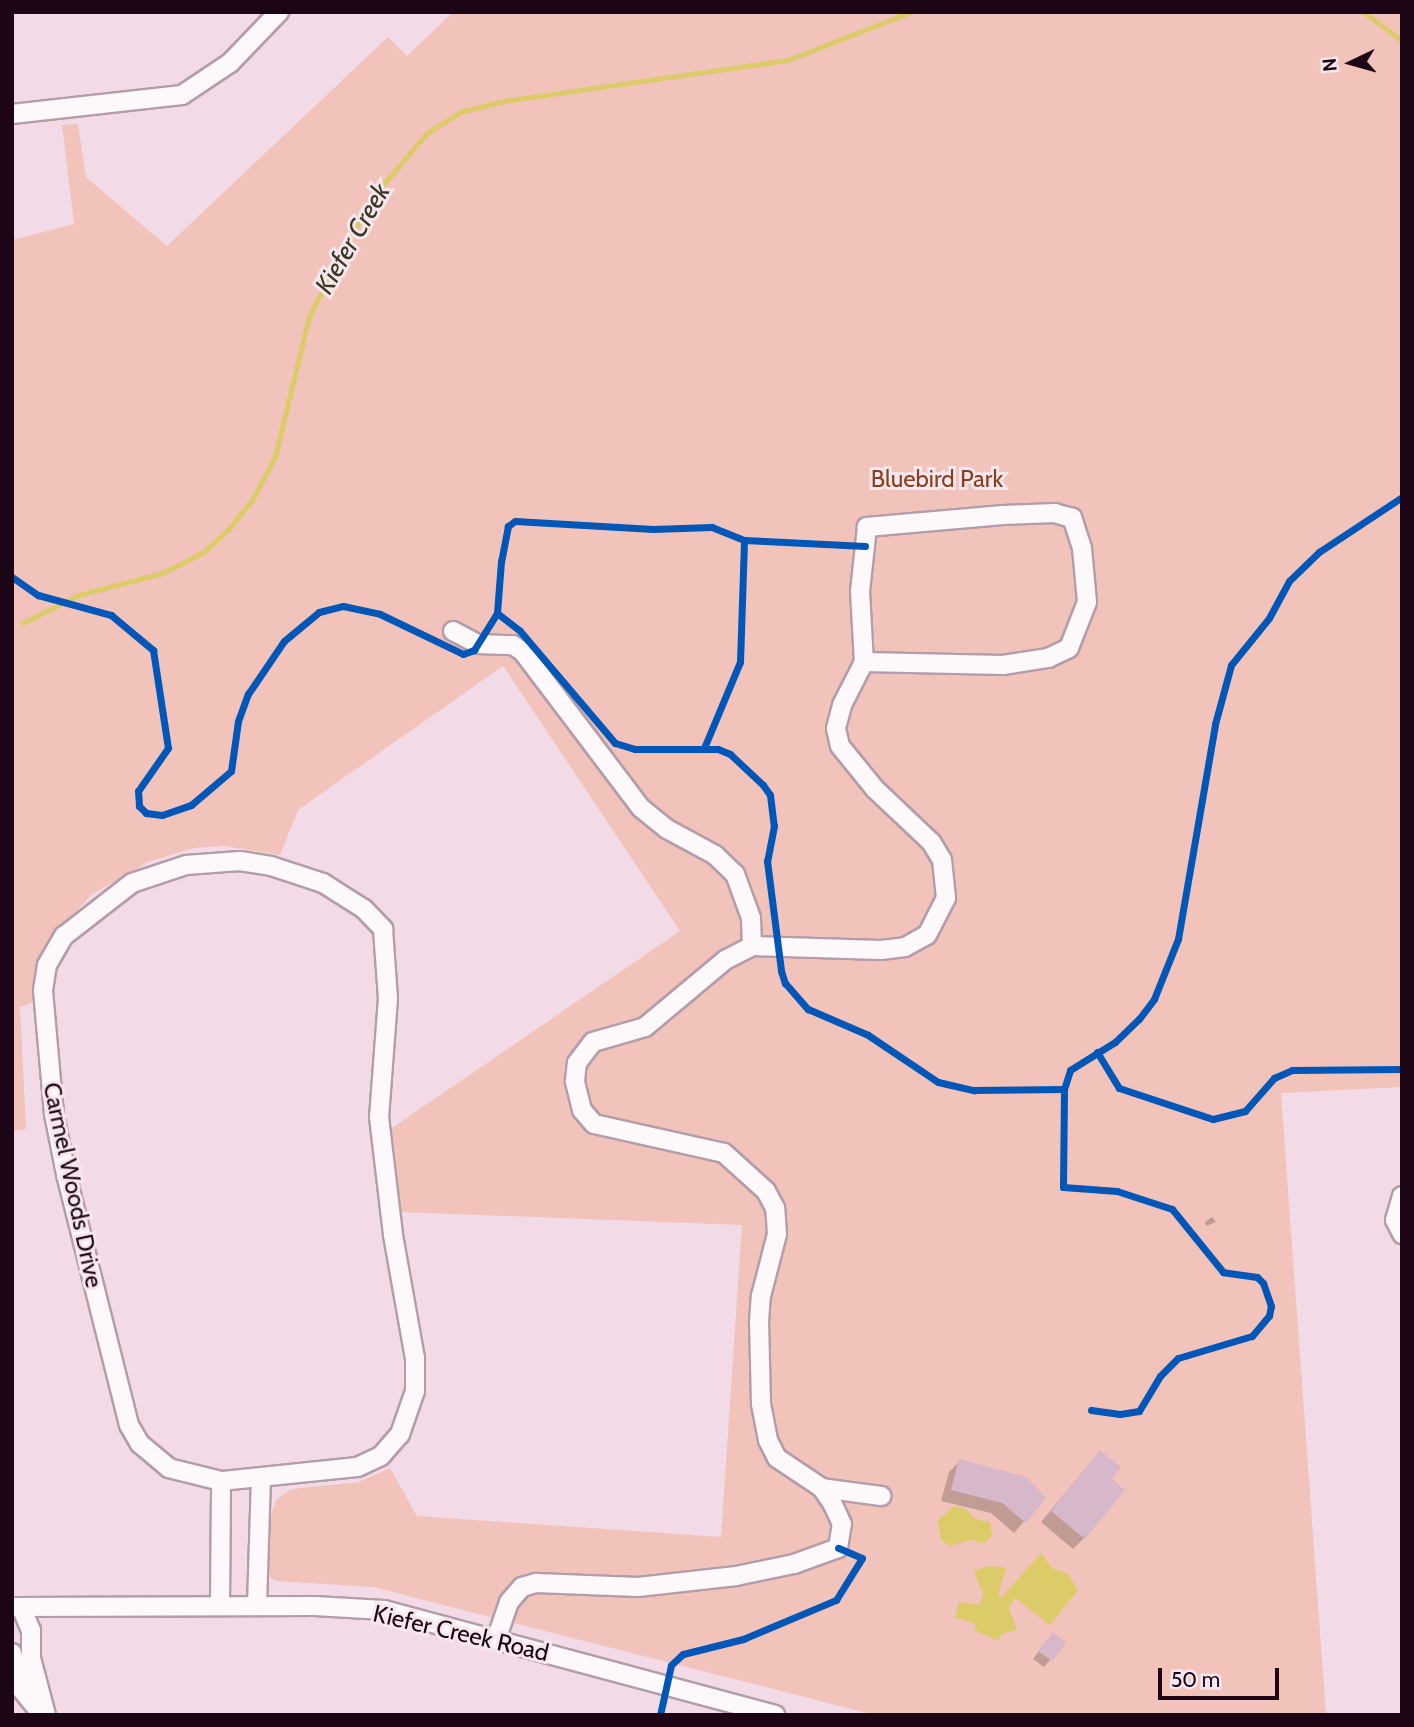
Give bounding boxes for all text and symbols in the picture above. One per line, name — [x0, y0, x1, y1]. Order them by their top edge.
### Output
north arrow — [1316, 28, 1386, 98]
text: N — [1318, 57, 1342, 73]
water label: Kiefer Creek — [309, 178, 397, 300]
park label: Bluebird Park — [871, 465, 1003, 493]
street label: Carmel Woods Drive — [37, 1080, 109, 1290]
street label: Kiefer Creek Road — [370, 1599, 552, 1667]
scale bar — [1162, 1654, 1283, 1698]
text: 50 m — [1171, 1667, 1220, 1692]

